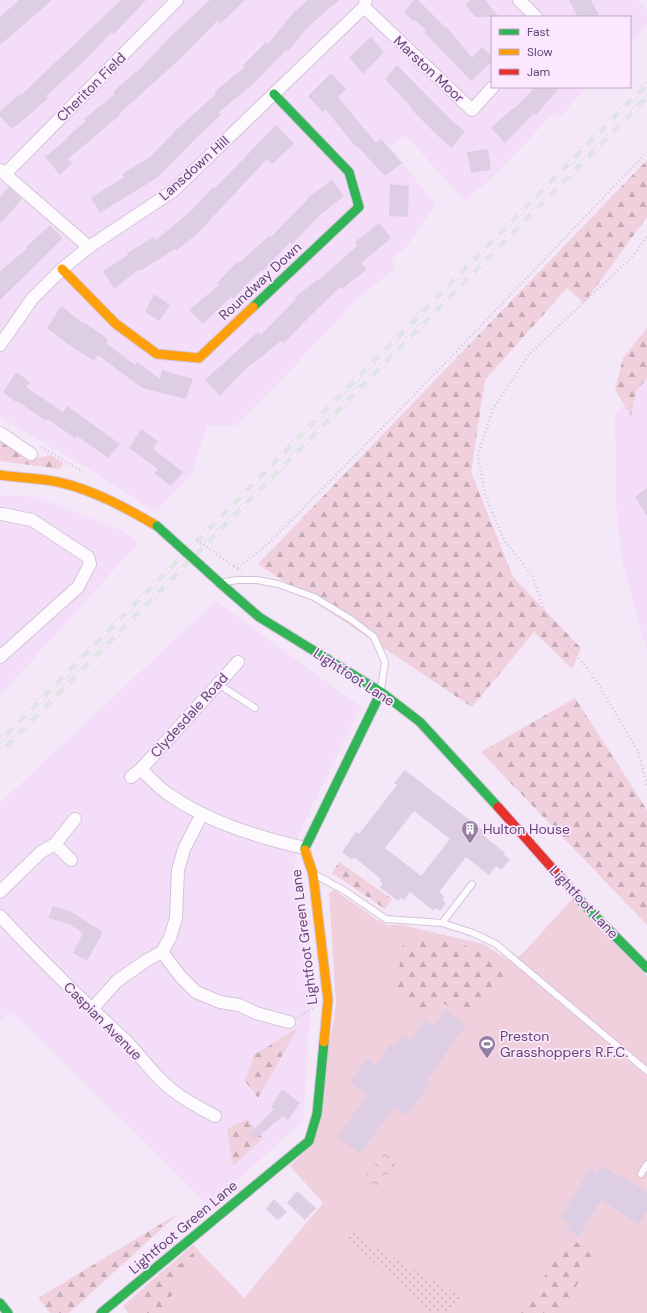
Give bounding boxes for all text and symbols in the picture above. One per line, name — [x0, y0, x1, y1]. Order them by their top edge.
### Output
legend — [491, 16, 631, 88]
text: Fast — [527, 24, 550, 40]
street label: Marston Moor — [390, 32, 468, 106]
text: Slow — [527, 44, 553, 60]
street label: Cheriton Field — [53, 49, 129, 125]
text: Jam — [527, 64, 550, 80]
street label: Lansdown Hill — [155, 132, 233, 204]
street label: Roundway Down — [215, 238, 305, 324]
street label: Lightfoot Lane — [310, 644, 398, 710]
street label: Clydesdale Road — [146, 669, 232, 761]
building icon: Hulton House — [460, 819, 480, 844]
place label: Hulton House — [483, 820, 570, 838]
street label: Lightfoot Lane — [546, 862, 622, 942]
street label: Lightfoot Green Lane — [287, 868, 321, 1006]
street label: Caspian Avenue — [60, 978, 146, 1064]
place label: Preston Grasshoppers R.F.C. — [500, 1027, 628, 1061]
sports icon: Preston Grasshoppers R.F.C. — [477, 1034, 497, 1059]
street label: Lightfoot Green Lane — [125, 1176, 241, 1278]

